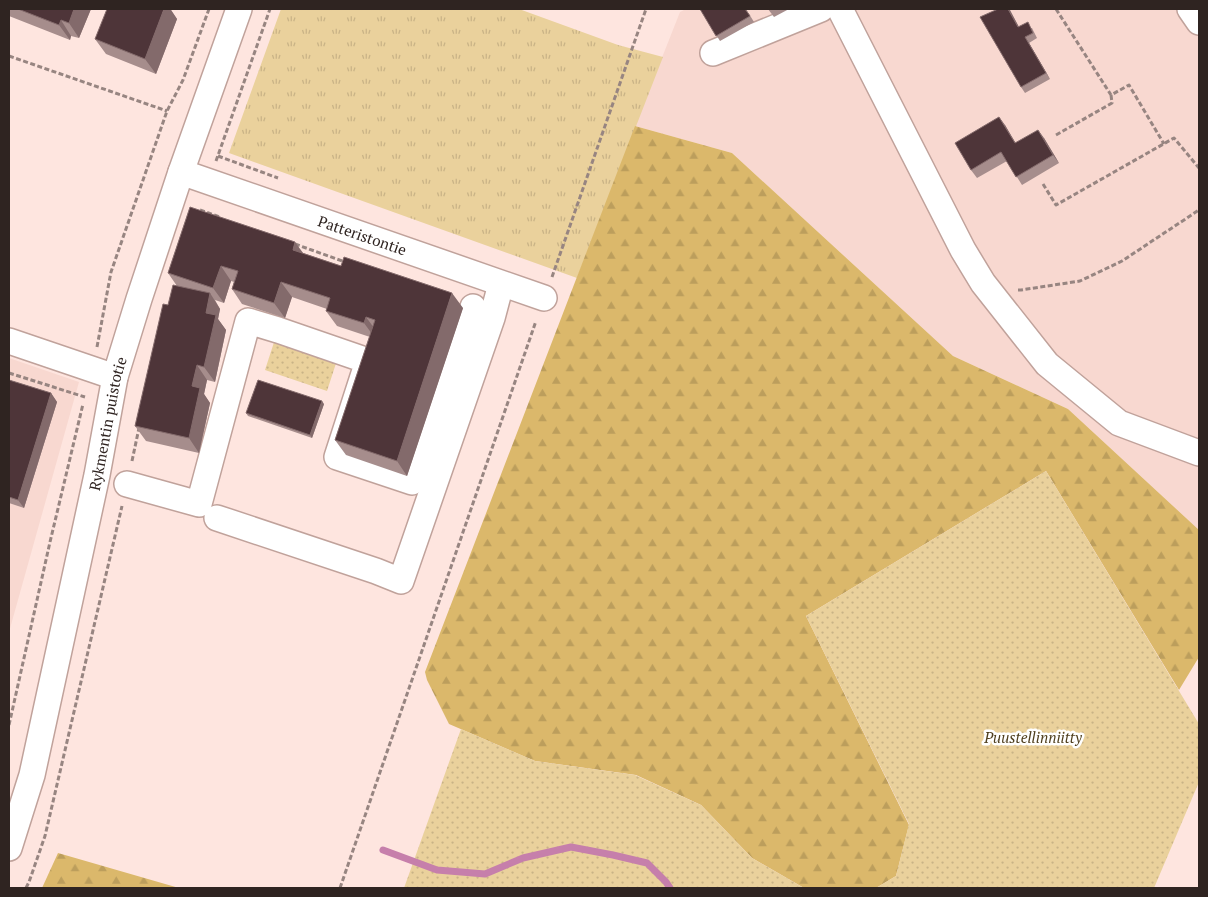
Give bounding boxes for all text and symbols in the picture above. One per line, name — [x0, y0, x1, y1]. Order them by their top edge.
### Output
street label: Patteristontie — [315, 210, 409, 260]
street label: Rykmentin puistotie — [84, 354, 131, 492]
park label: Puustellinniitty — [983, 727, 1083, 747]

